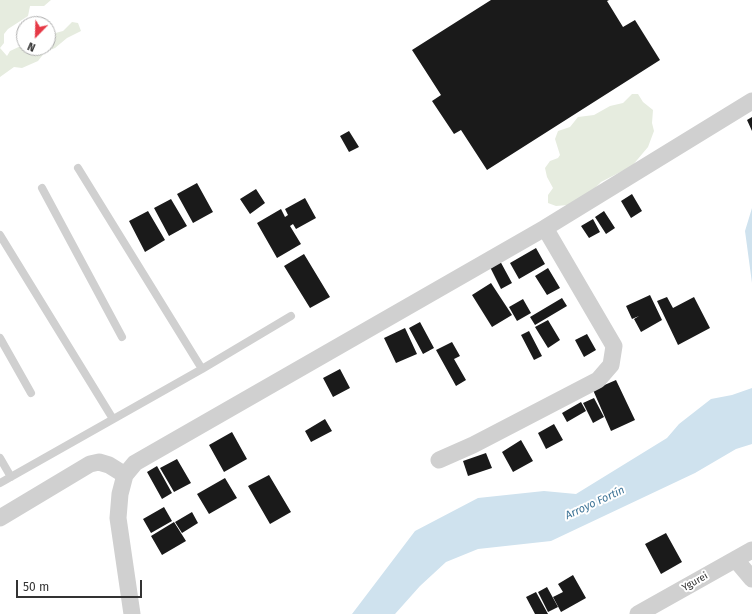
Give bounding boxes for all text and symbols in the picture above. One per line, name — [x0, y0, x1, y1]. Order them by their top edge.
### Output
north arrow — [16, 16, 56, 56]
text: N — [26, 39, 37, 54]
water label: Arroyo Fortín — [563, 484, 627, 522]
street label: Ygurei — [680, 570, 710, 594]
scale bar — [18, 572, 144, 598]
text: 50 m — [23, 580, 49, 594]

